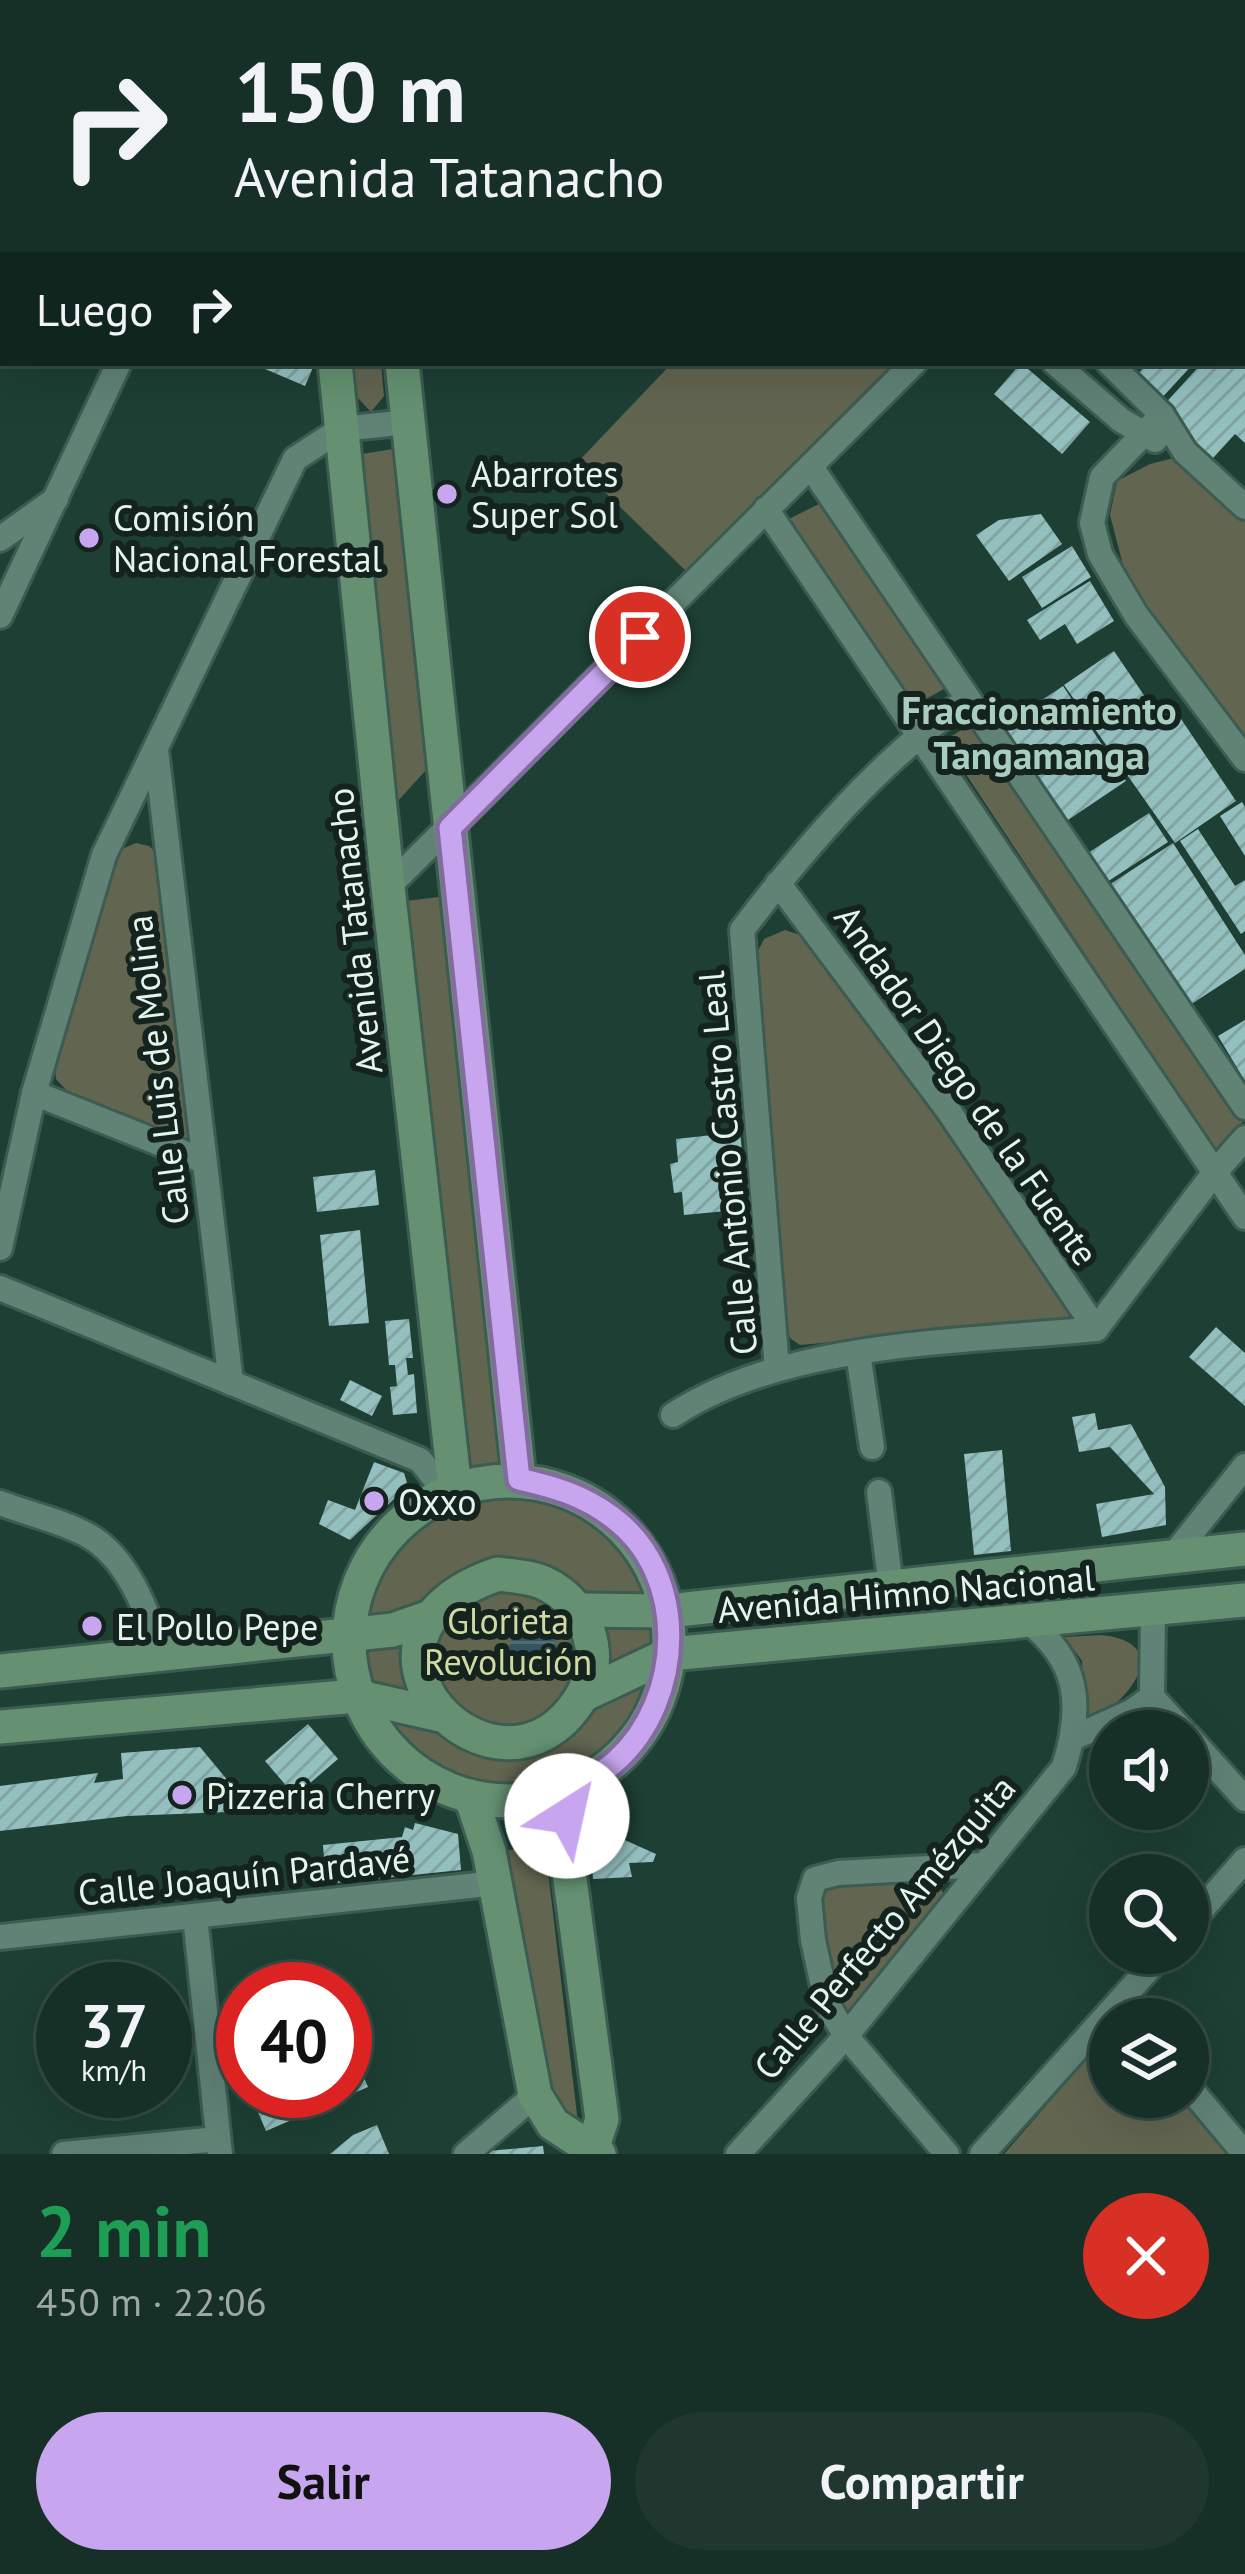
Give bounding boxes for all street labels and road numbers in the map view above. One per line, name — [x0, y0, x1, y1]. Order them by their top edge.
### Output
street label: Avenida Tatanacho — [316, 786, 392, 1076]
street label: Andador Diego de la Fuente — [825, 896, 1109, 1274]
street label: Calle Luis de Molina — [115, 913, 199, 1227]
street label: Calle Antonio Castro Leal — [687, 969, 767, 1357]
street label: Avenida Himno Nacional — [716, 1553, 1097, 1633]
street label: Calle Perfecto Amézquita — [743, 1765, 1025, 2089]
street label: Calle Joaquín Pardavé — [76, 1834, 412, 1916]

